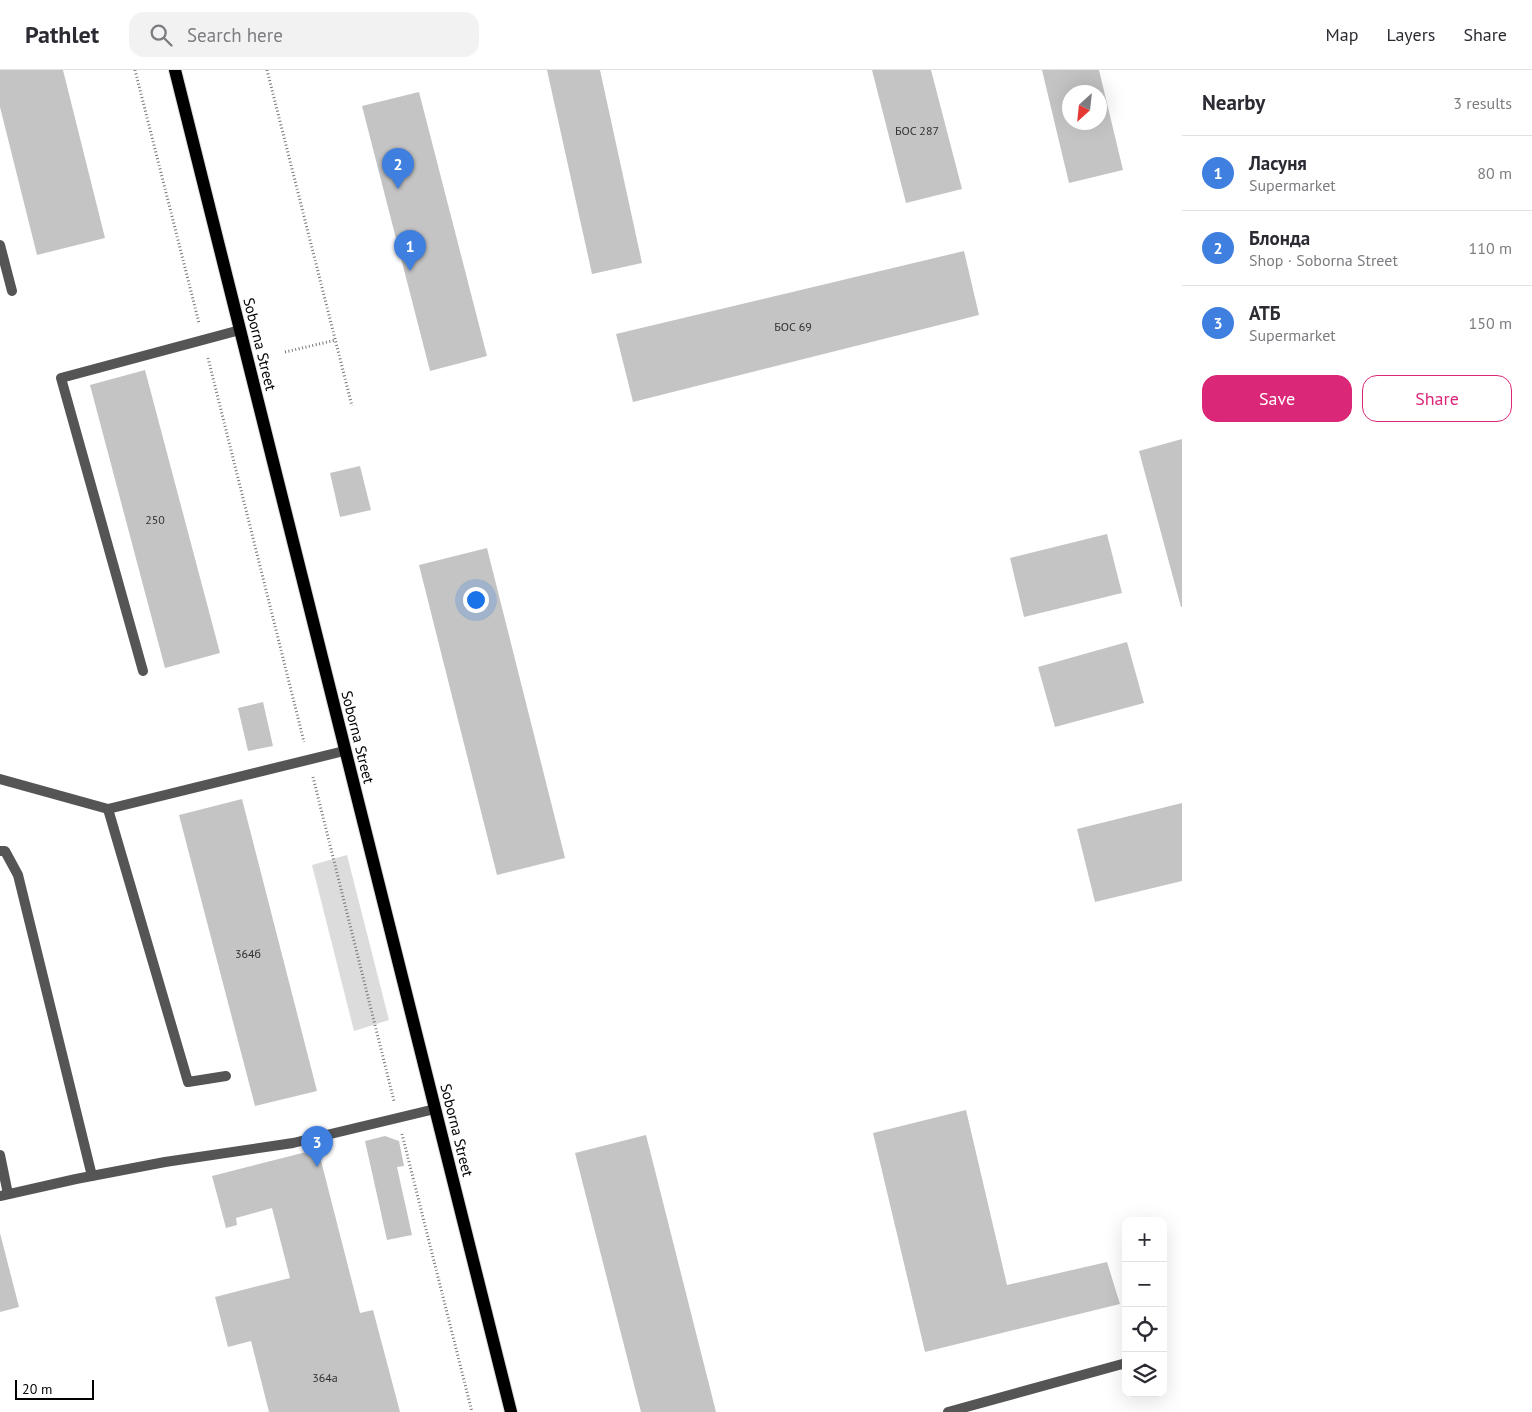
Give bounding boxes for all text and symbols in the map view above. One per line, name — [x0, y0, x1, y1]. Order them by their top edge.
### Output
search box — [129, 12, 479, 57]
text: Pathlet — [25, 19, 99, 50]
icon: search — [147, 21, 175, 49]
text: Search here — [187, 23, 283, 47]
text: Map — [1326, 23, 1358, 46]
text: Layers — [1386, 23, 1435, 46]
text: Share — [1463, 23, 1507, 46]
north arrow — [1062, 85, 1107, 130]
text: Nearby — [1202, 89, 1265, 116]
text: 3 results — [1453, 93, 1512, 113]
house number: БОС 287 — [895, 123, 939, 138]
pin: 2 — [382, 148, 414, 189]
text: Ласуня — [1249, 151, 1307, 175]
text: 1 — [1213, 163, 1223, 183]
text: 80 m — [1477, 163, 1512, 183]
text: Supermarket — [1249, 175, 1336, 195]
text: Блонда — [1249, 226, 1310, 250]
pin: 1 — [394, 230, 426, 271]
text: 2 — [1213, 238, 1223, 258]
text: 110 m — [1469, 238, 1512, 258]
text: Shop · Soborna Street — [1249, 250, 1398, 270]
street label: Soborna Street — [239, 296, 281, 392]
text: АТБ — [1249, 301, 1281, 325]
text: 3 — [1213, 313, 1223, 333]
text: 150 m — [1469, 313, 1512, 333]
house number: БОС 69 — [774, 319, 812, 334]
text: Supermarket — [1249, 325, 1336, 345]
button: Save — [1202, 375, 1352, 422]
button: Share — [1362, 375, 1512, 422]
house number: 250 — [145, 512, 165, 527]
your location — [463, 587, 489, 613]
street label: Soborna Street — [337, 689, 379, 785]
house number: 364б — [235, 946, 261, 961]
street label: Soborna Street — [436, 1082, 478, 1178]
pin: 3 — [301, 1126, 333, 1167]
map controls — [1122, 1217, 1167, 1397]
button: + — [1122, 1217, 1167, 1262]
button: − — [1122, 1262, 1167, 1307]
button: locate — [1122, 1307, 1167, 1352]
button: layers — [1122, 1352, 1167, 1397]
house number: 364а — [312, 1370, 338, 1385]
scale bar — [15, 1377, 94, 1400]
text: 20 m — [22, 1380, 52, 1398]

